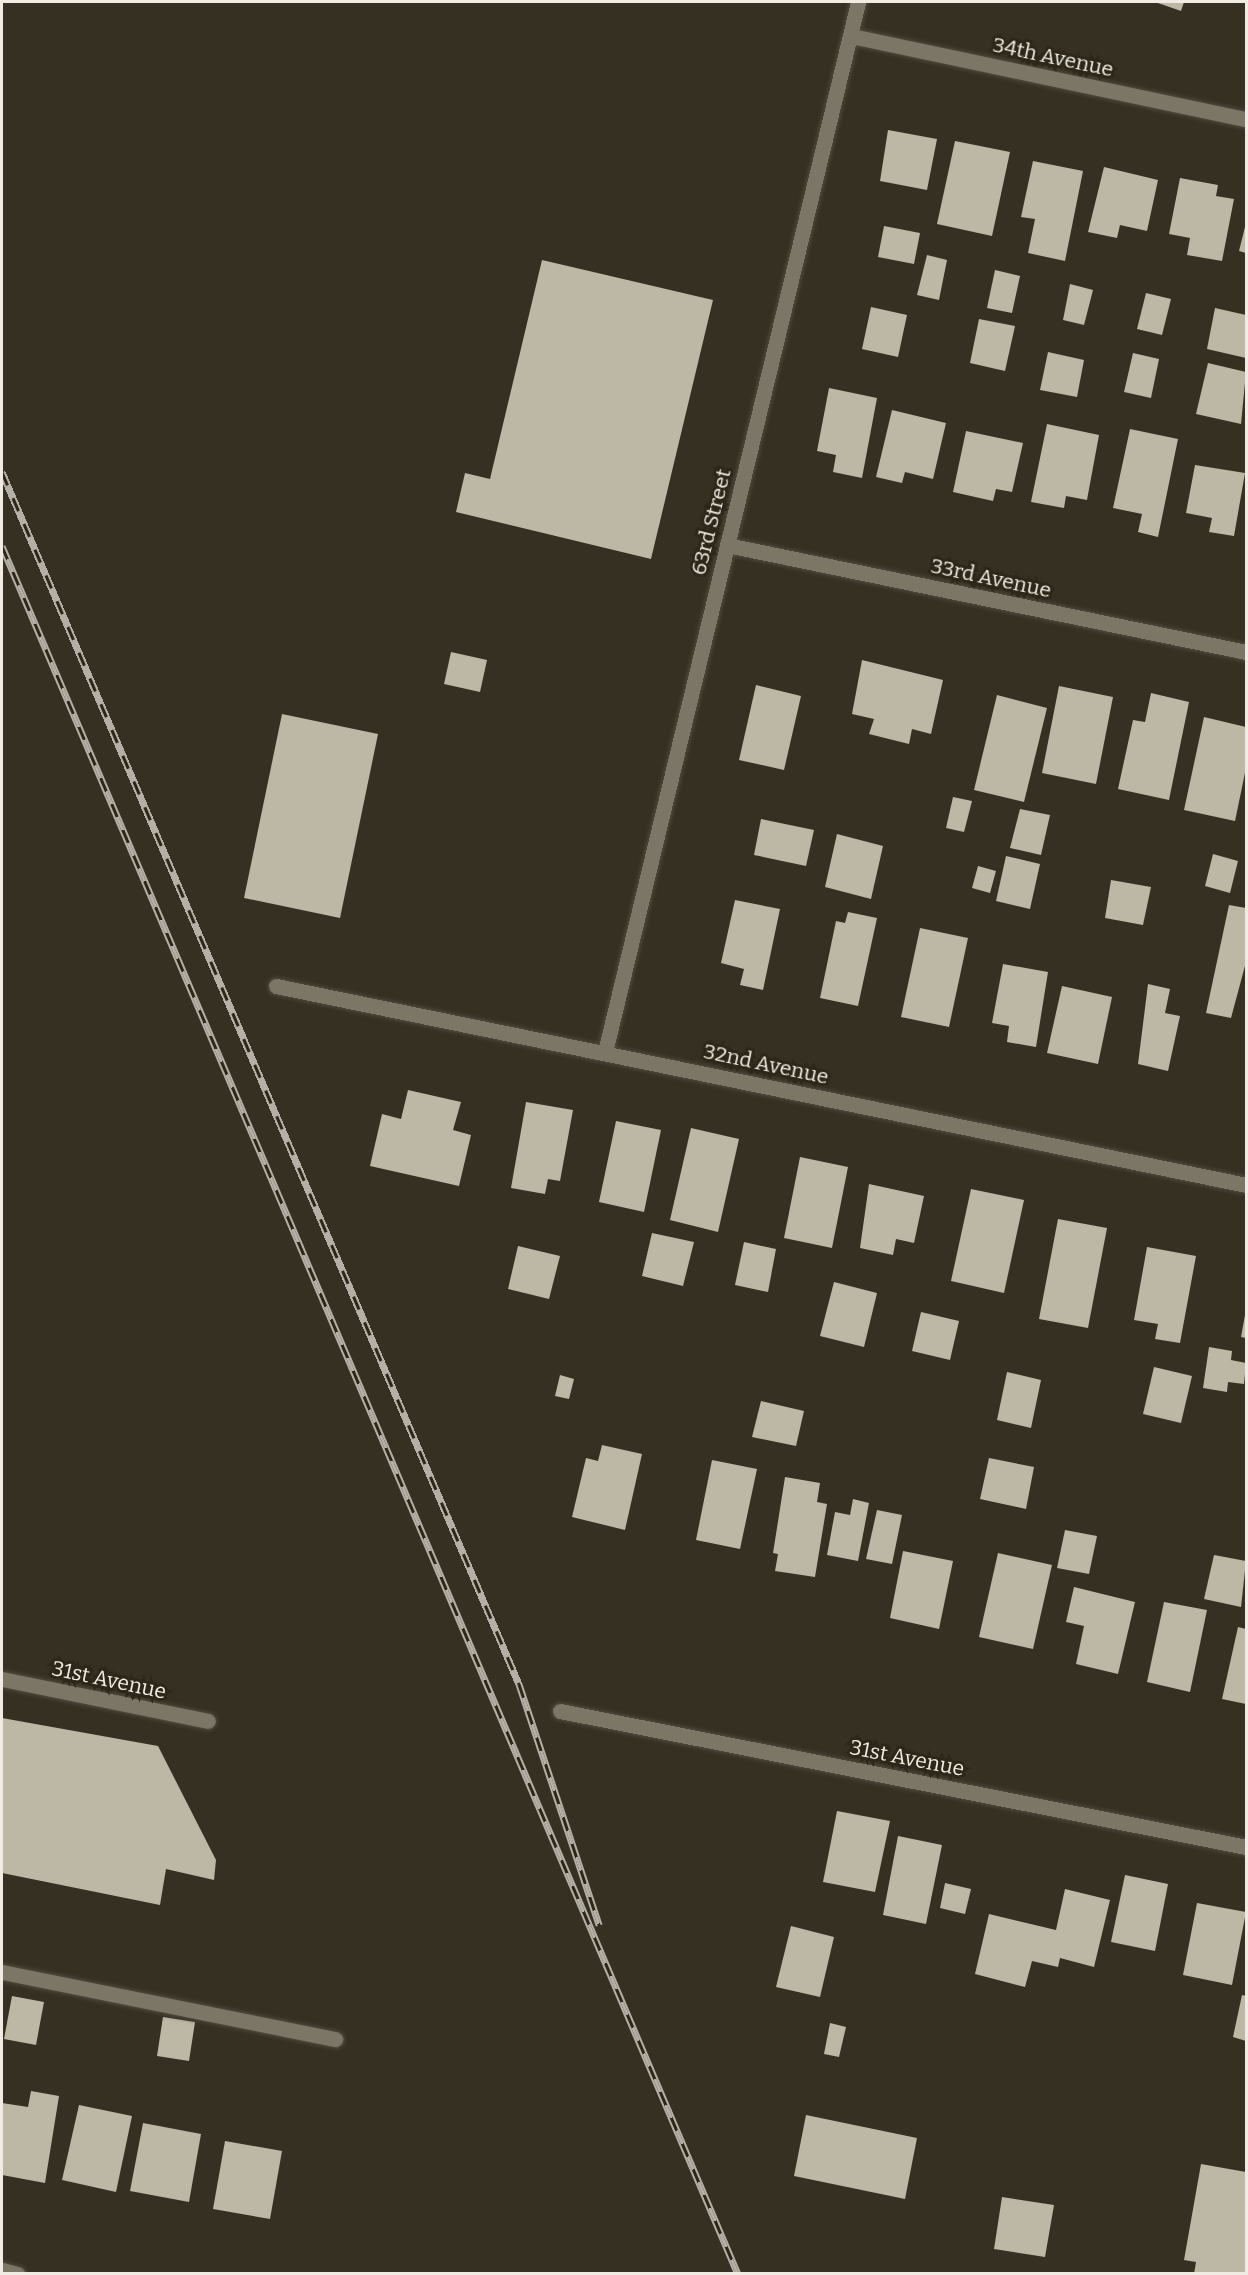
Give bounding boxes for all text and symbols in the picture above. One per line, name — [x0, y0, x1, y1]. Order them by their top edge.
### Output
street label: 34th Avenue — [990, 32, 1116, 82]
street label: 63rd Street — [686, 466, 736, 578]
street label: 33rd Avenue — [929, 553, 1053, 603]
street label: 32nd Avenue — [701, 1038, 831, 1090]
street label: 31st Avenue — [50, 1656, 168, 1704]
street label: 31st Avenue — [848, 1735, 966, 1781]

